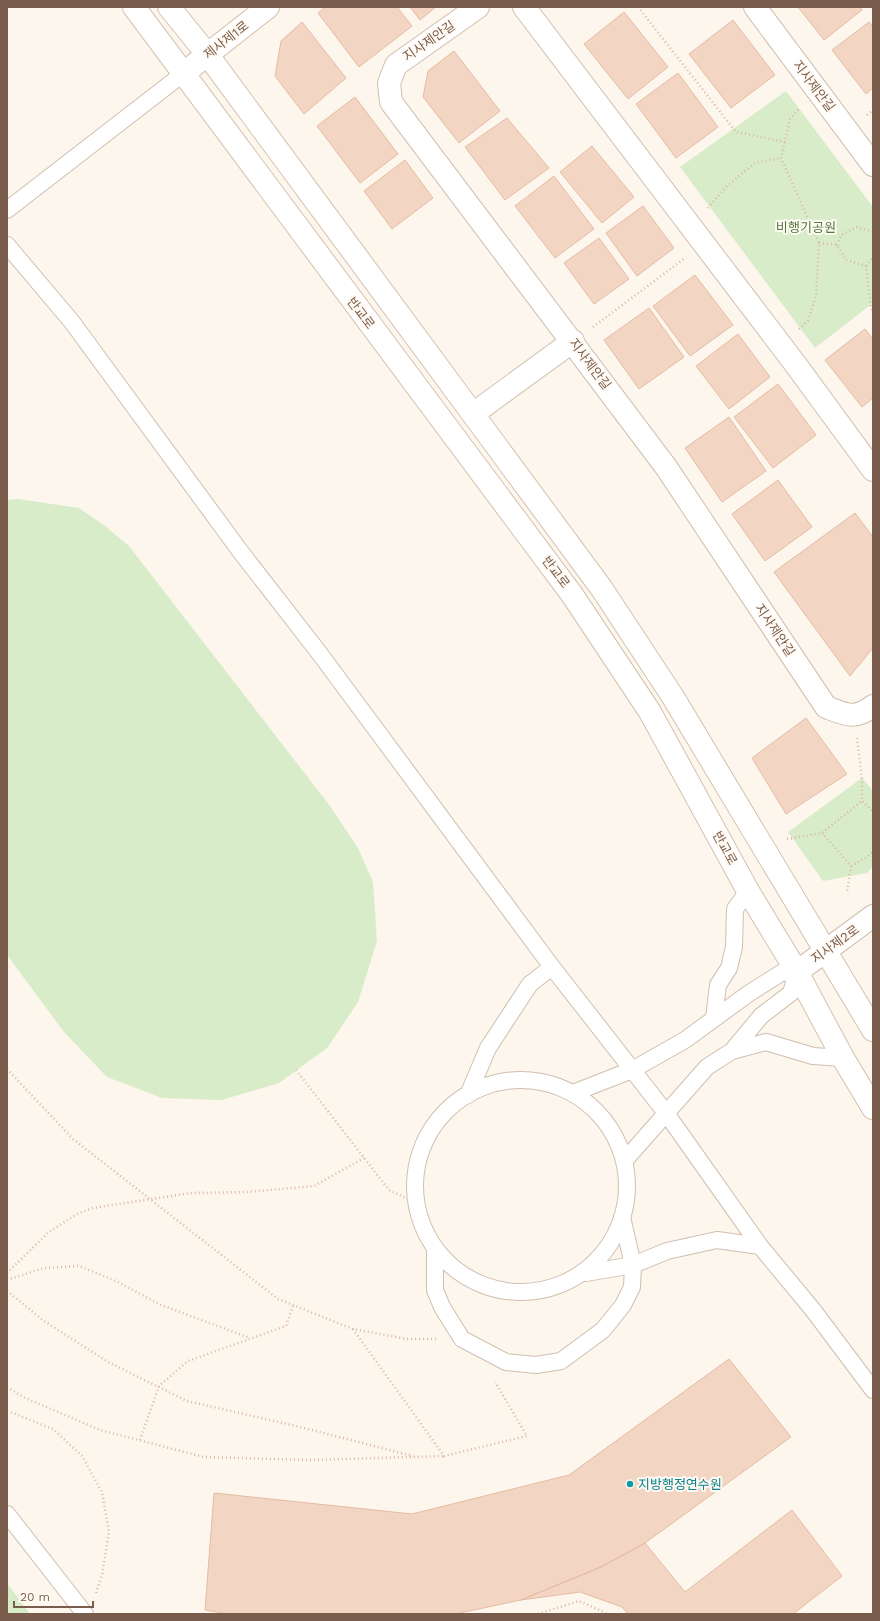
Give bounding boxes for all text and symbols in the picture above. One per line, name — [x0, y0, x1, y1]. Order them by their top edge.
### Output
street label: 제사제1로 — [201, 18, 251, 62]
street label: 지사제안길 — [400, 18, 458, 64]
street label: 지사제안길 — [790, 58, 838, 114]
park label: 비행기공원 — [776, 220, 836, 235]
street label: 반교로 — [344, 294, 378, 332]
street label: 지사제안길 — [566, 336, 614, 392]
street label: 반교로 — [539, 553, 573, 591]
street label: 지사제안길 — [752, 601, 798, 659]
street label: 반교로 — [710, 829, 740, 867]
street label: 지사제2로 — [808, 922, 862, 966]
place label: 지방행정연수원 — [638, 1477, 722, 1492]
marker: 지방행정연수원 — [625, 1479, 635, 1489]
scale bar — [14, 1583, 93, 1609]
text: 20 m — [20, 1590, 50, 1604]

